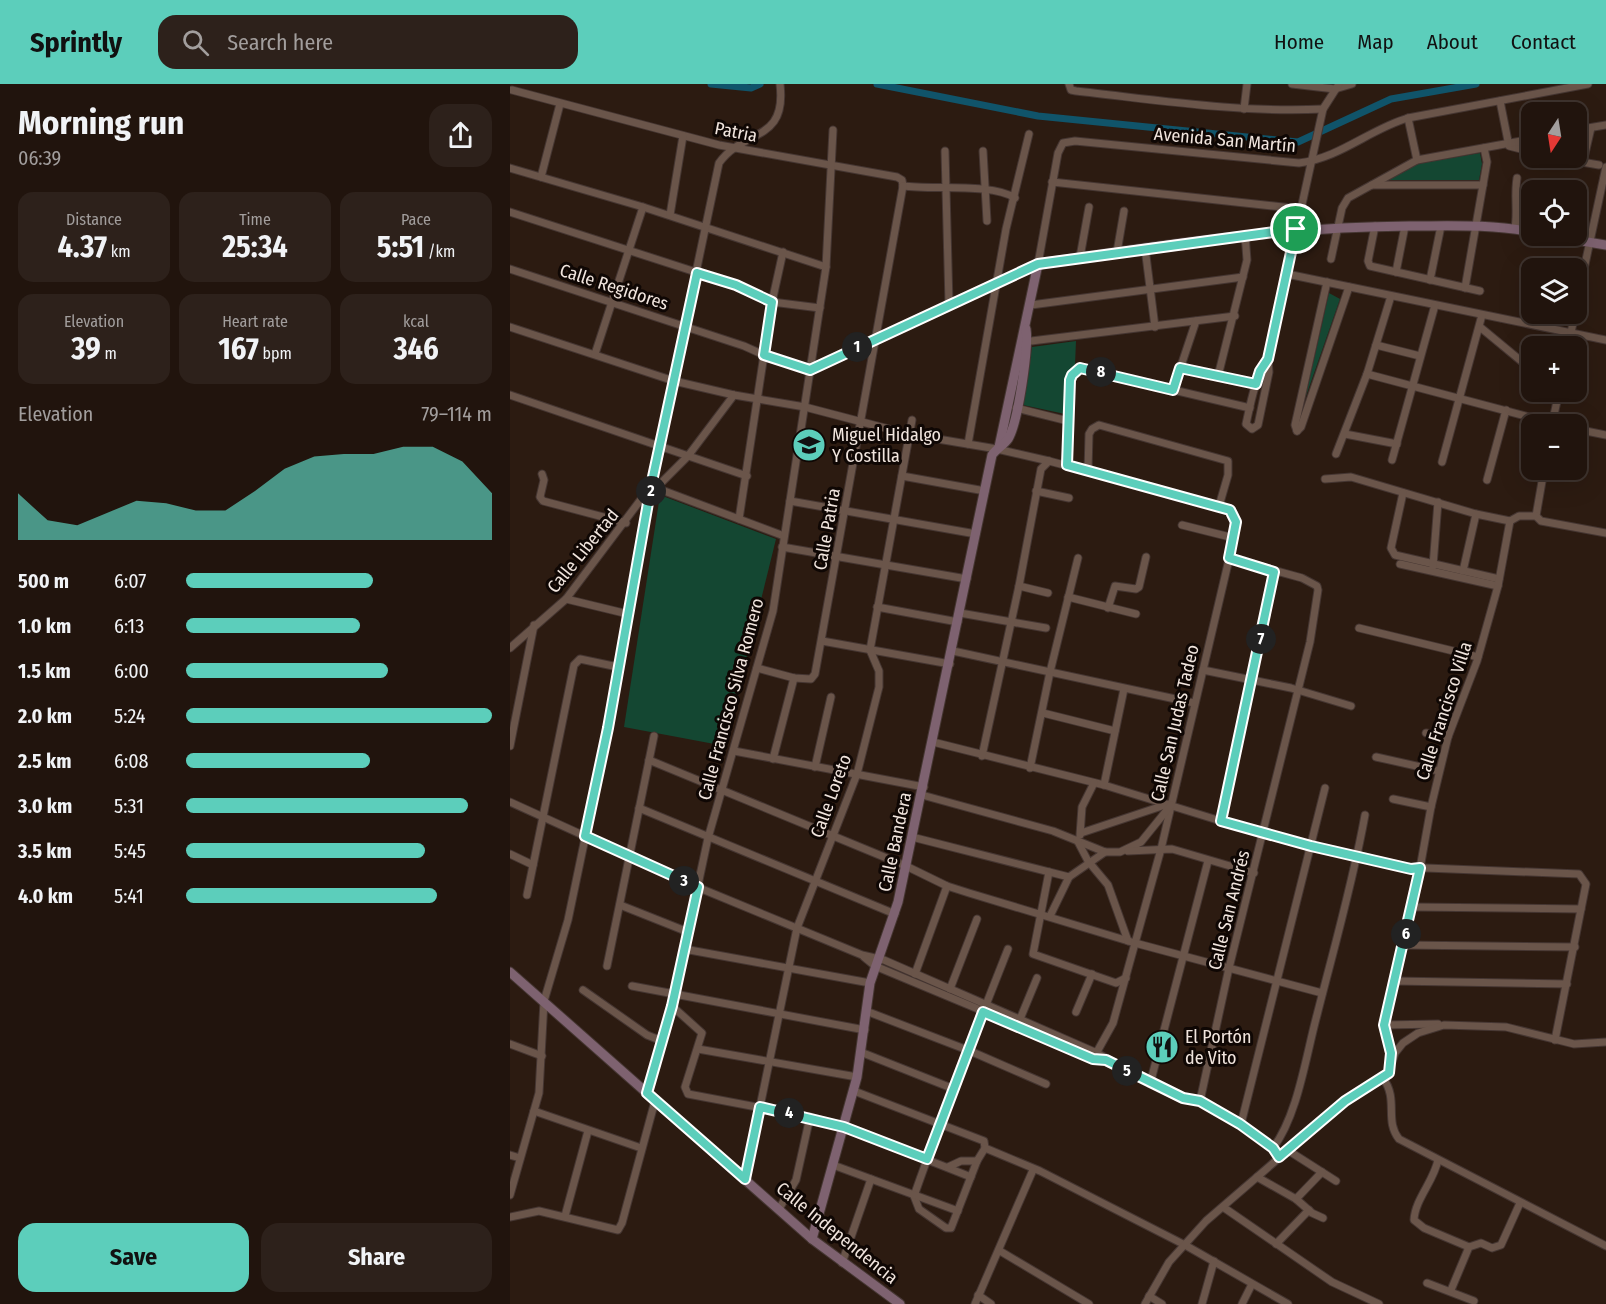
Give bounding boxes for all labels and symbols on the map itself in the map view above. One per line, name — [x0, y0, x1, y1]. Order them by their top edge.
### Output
north arrow — [1521, 102, 1587, 168]
street label: Patria — [713, 117, 759, 147]
street label: Avenida San Martín — [1153, 123, 1297, 157]
pin — [1270, 203, 1321, 254]
street label: Calle Regidores — [557, 259, 671, 315]
pin: 1 — [842, 332, 872, 362]
pin: 8 — [1086, 357, 1116, 387]
place label: Miguel Hidalgo Y Costilla — [832, 424, 941, 467]
school or university icon: Miguel Hidalgo Y Costilla — [791, 427, 827, 463]
pin: 2 — [636, 476, 666, 506]
street label: Calle Patria — [809, 486, 845, 572]
street label: Calle Libertad — [542, 505, 624, 597]
street label: Calle Francisco Silva Romero — [693, 596, 769, 802]
pin: 7 — [1246, 624, 1276, 654]
street label: Calle Francisco Villa — [1411, 639, 1477, 783]
street label: Calle San Judas Tadeo — [1146, 642, 1204, 804]
street label: Calle Loreto — [806, 751, 856, 841]
street label: Calle Bandera — [874, 790, 916, 894]
street label: Calle San Andrés — [1204, 848, 1255, 972]
pin: 3 — [669, 866, 699, 896]
pin: 6 — [1391, 919, 1421, 949]
place label: El Portón de Vito — [1185, 1026, 1252, 1069]
restaurant icon: El Portón de Vito — [1144, 1029, 1180, 1065]
pin: 5 — [1112, 1056, 1142, 1086]
pin: 4 — [774, 1098, 804, 1128]
street label: Calle Independencia — [772, 1177, 902, 1289]

